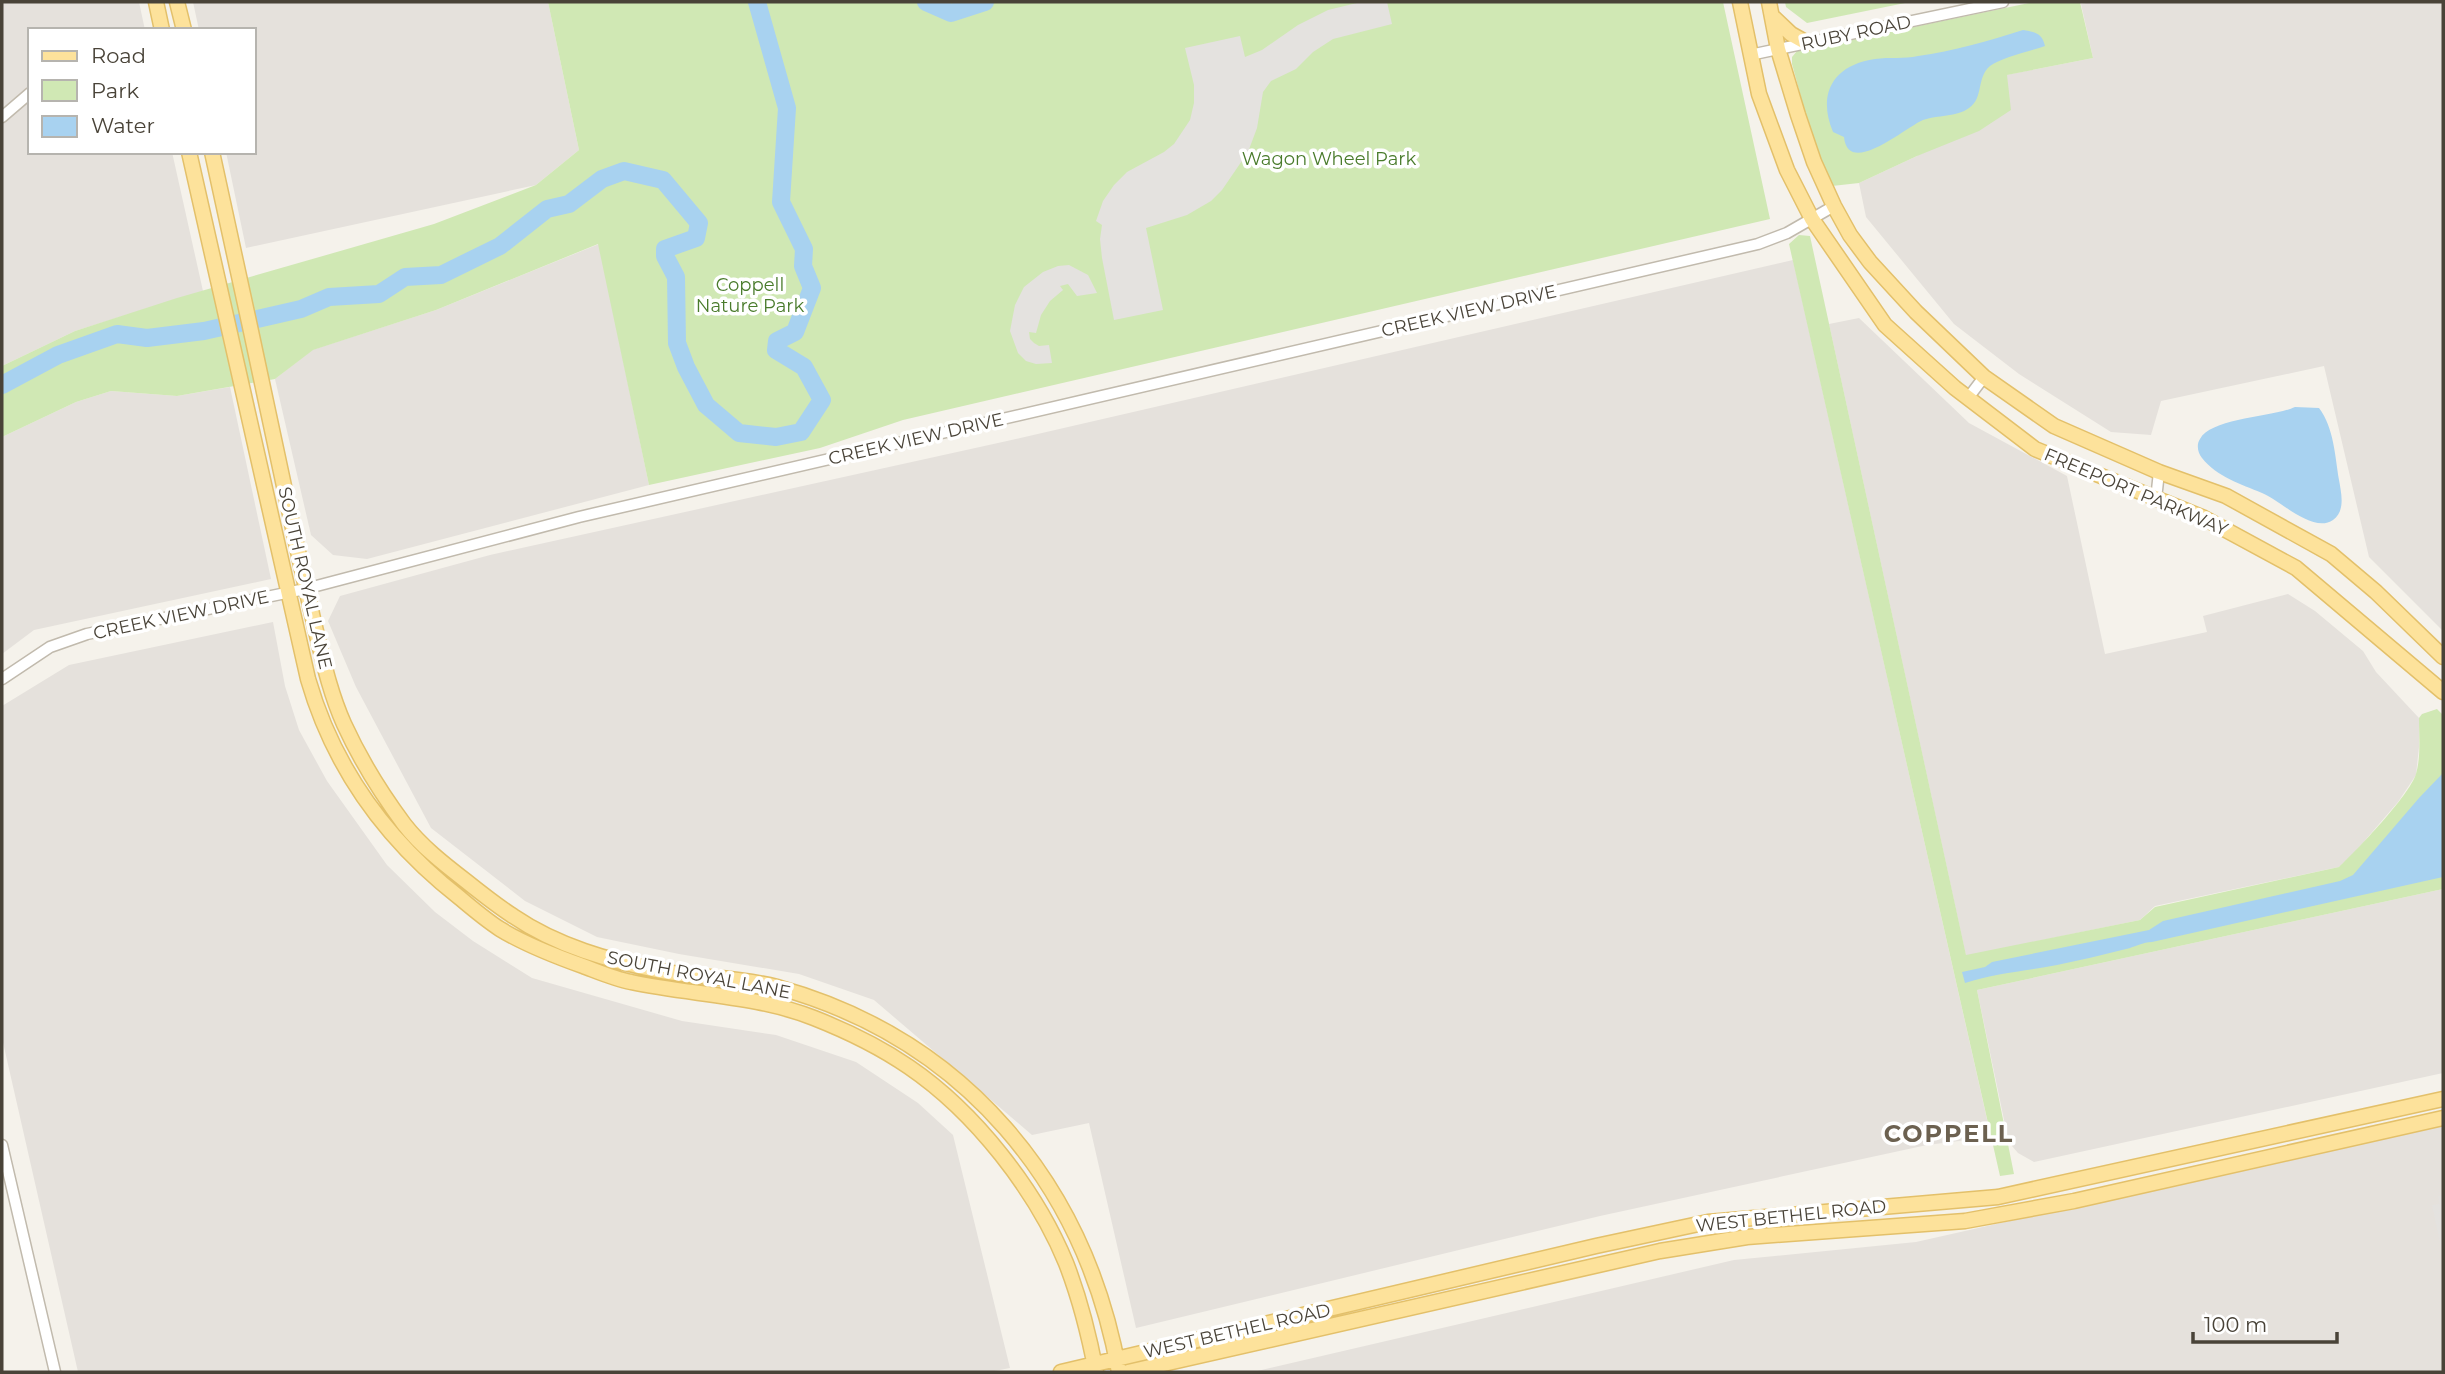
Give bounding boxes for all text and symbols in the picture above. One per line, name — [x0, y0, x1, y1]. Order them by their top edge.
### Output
street label: RUBY ROAD — [1799, 11, 1913, 55]
legend — [28, 28, 256, 154]
text: Road — [91, 43, 146, 68]
text: Park — [91, 78, 139, 103]
text: Water — [91, 113, 155, 138]
park label: Wagon Wheel Park — [1242, 148, 1416, 170]
park label: Coppell Nature Park — [696, 274, 804, 317]
street label: CREEK VIEW DRIVE — [1379, 280, 1559, 342]
street label: CREEK VIEW DRIVE — [826, 408, 1006, 470]
street label: FREEPORT PARKWAY — [2041, 443, 2232, 541]
street label: SOUTH ROYAL LANE — [273, 485, 337, 671]
street label: CREEK VIEW DRIVE — [91, 586, 271, 644]
street label: SOUTH ROYAL LANE — [605, 946, 793, 1004]
district label: COPPELL — [1884, 1119, 2014, 1148]
street label: WEST BETHEL ROAD — [1695, 1195, 1887, 1237]
street label: WEST BETHEL ROAD — [1141, 1299, 1333, 1363]
scale bar — [2193, 1300, 2336, 1344]
text: 100 m — [2204, 1312, 2267, 1337]

